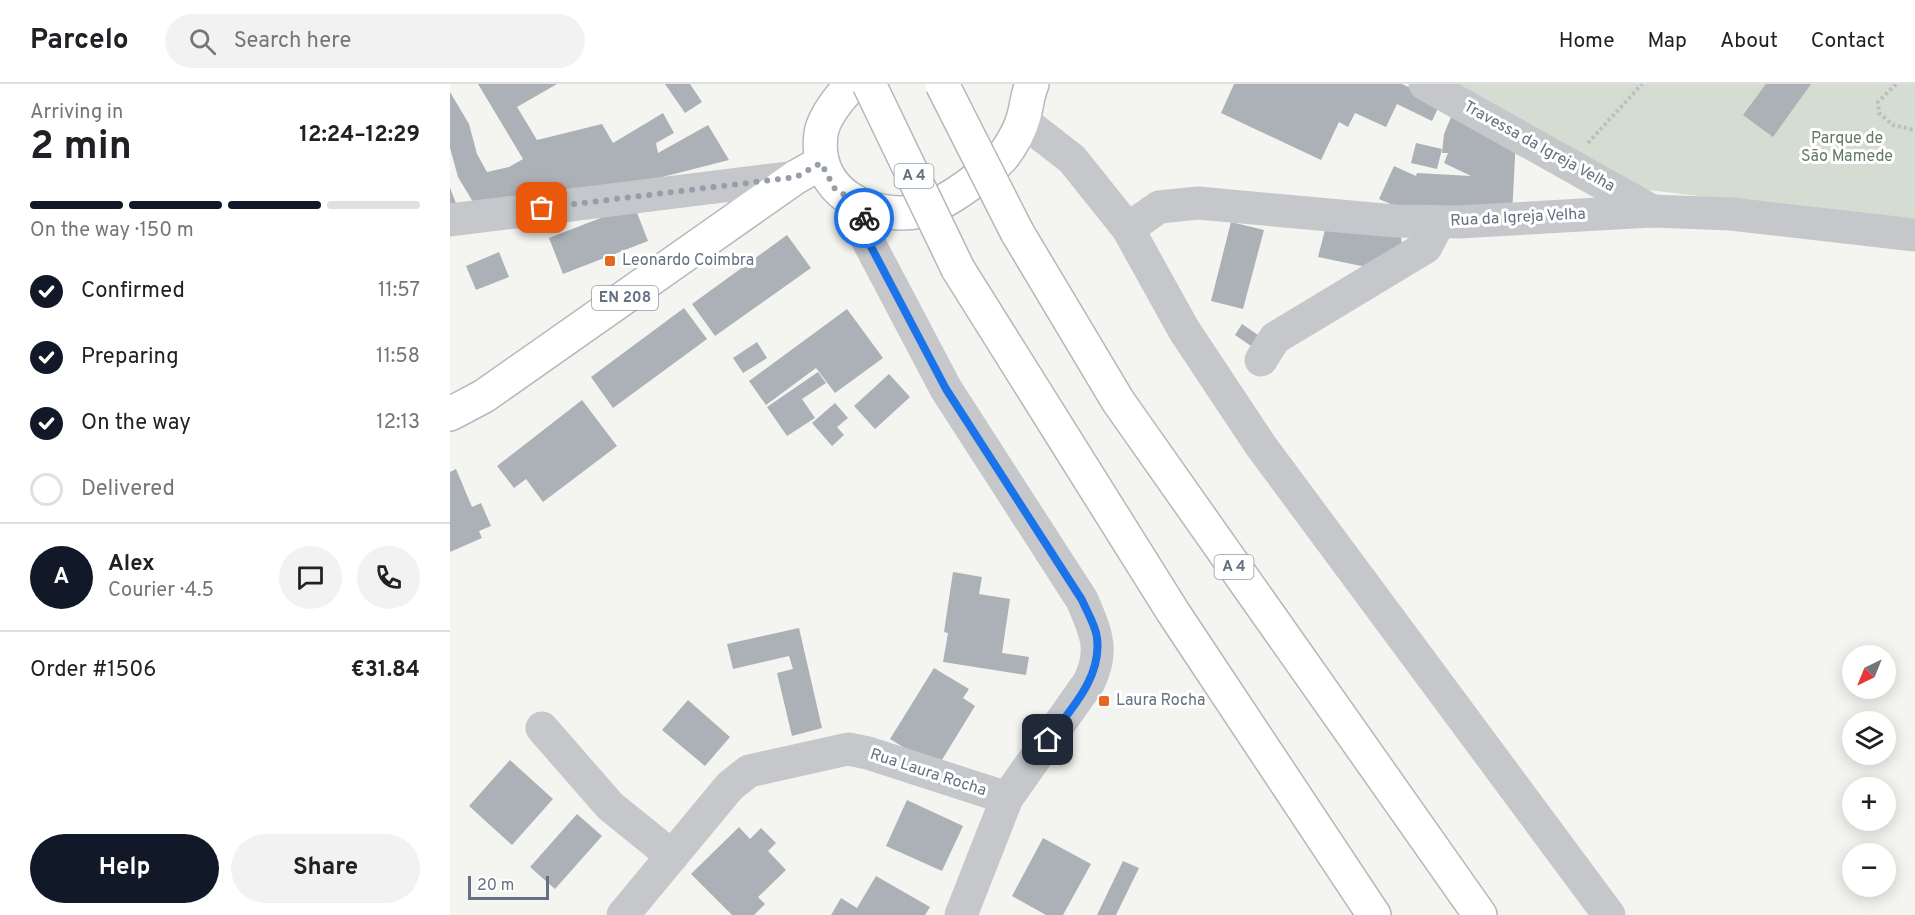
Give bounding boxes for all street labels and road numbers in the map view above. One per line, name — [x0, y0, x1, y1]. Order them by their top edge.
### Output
street label: Travessa da Igreja Velha — [1460, 97, 1618, 197]
road number: A 4 — [894, 164, 934, 188]
street label: Rua da Igreja Velha — [1450, 204, 1586, 232]
road number: EN 208 — [592, 286, 658, 310]
road number: A 4 — [1214, 555, 1254, 579]
street label: Rua Laura Rocha — [867, 745, 989, 801]

